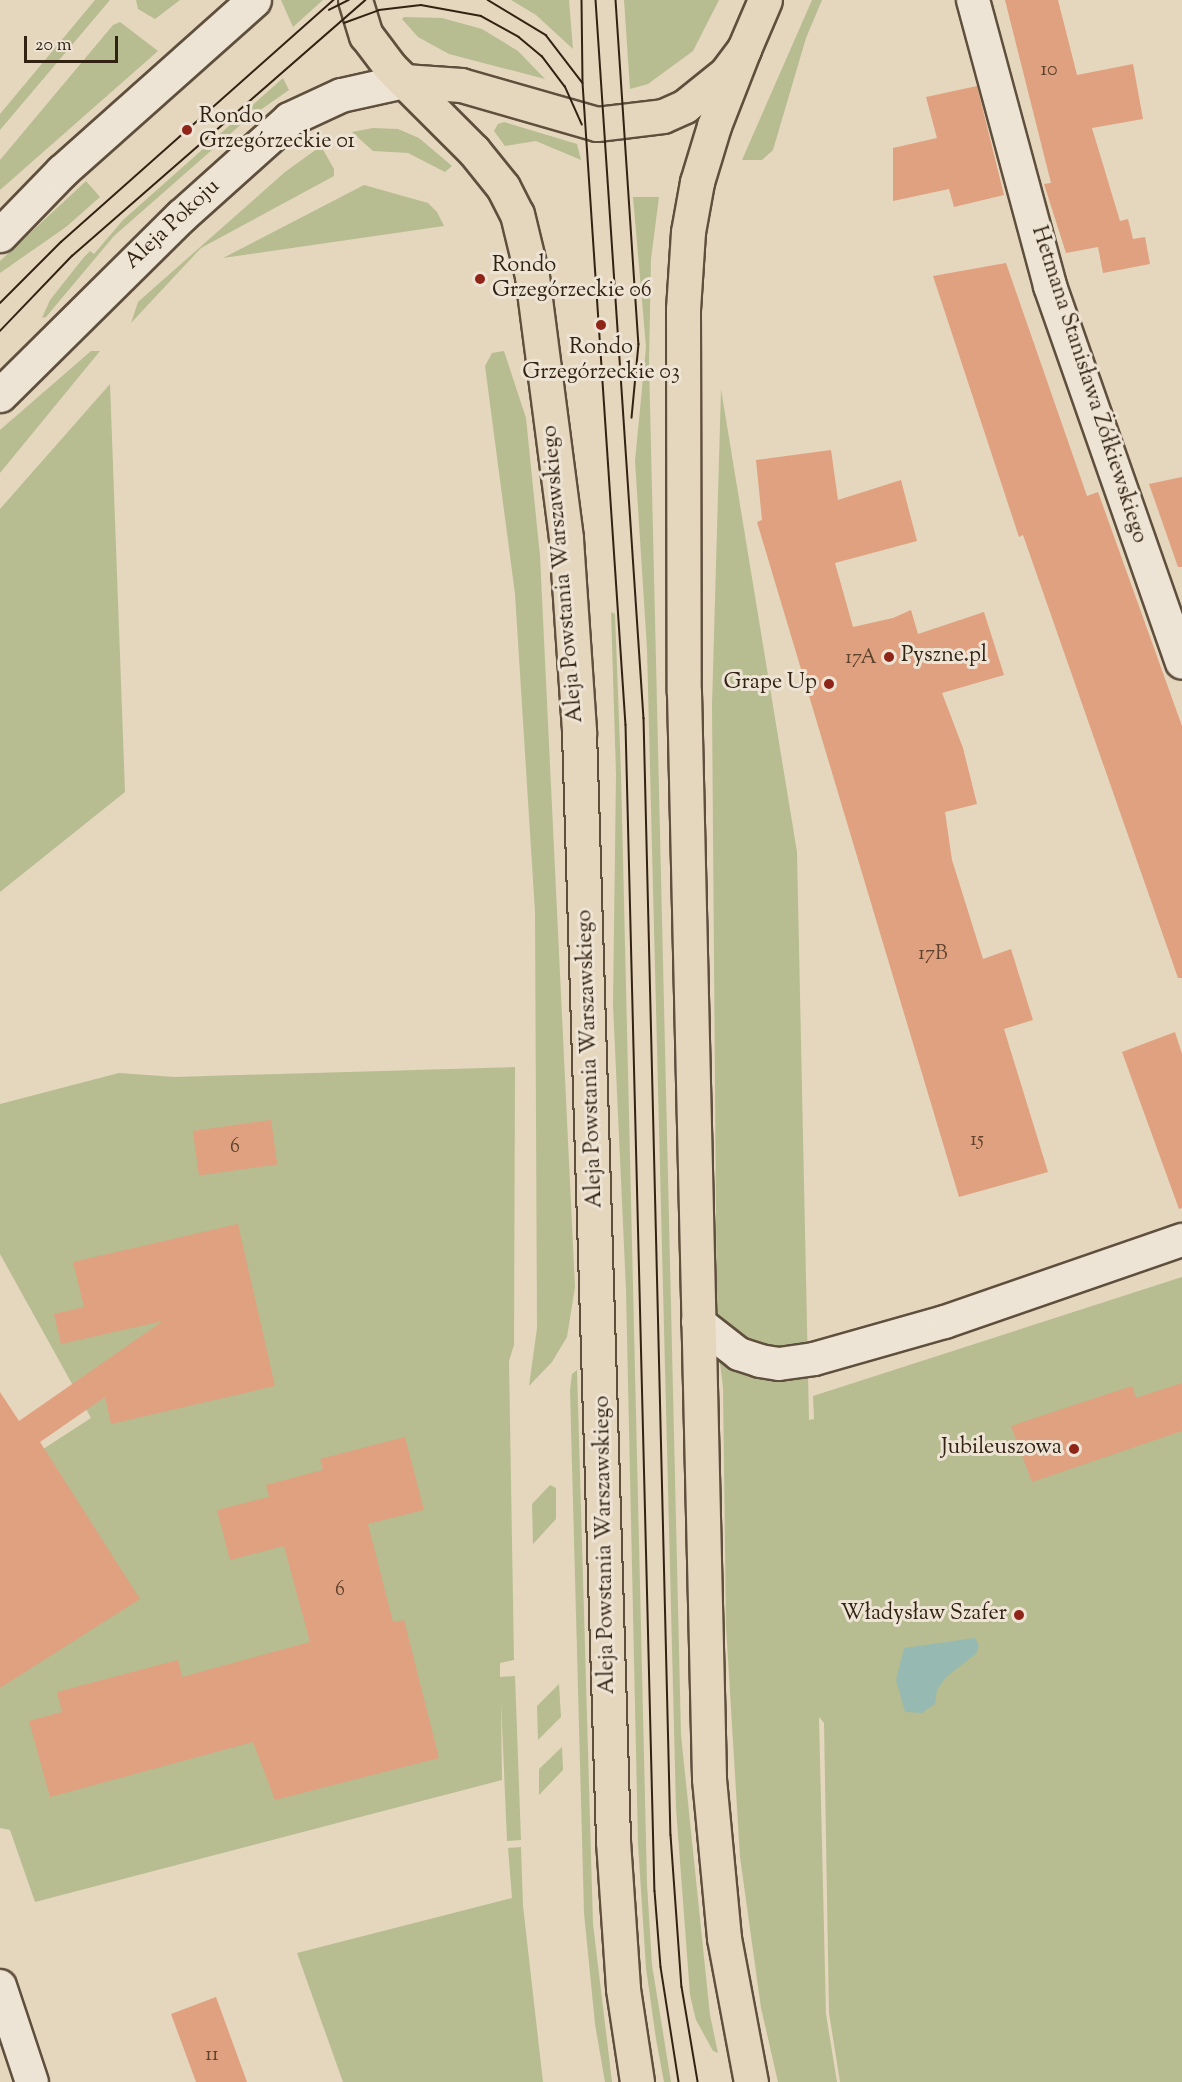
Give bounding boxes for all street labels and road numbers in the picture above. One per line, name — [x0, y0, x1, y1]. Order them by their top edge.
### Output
street label: Aleja Pokoju — [120, 174, 226, 276]
street label: Hetmana Stanisława Żółkiewskiego — [1024, 223, 1152, 547]
street label: Aleja Powstania Warszawskiego — [538, 424, 590, 724]
street label: Aleja Powstania Warszawskiego — [573, 909, 609, 1209]
street label: Aleja Powstania Warszawskiego — [590, 1395, 622, 1695]

